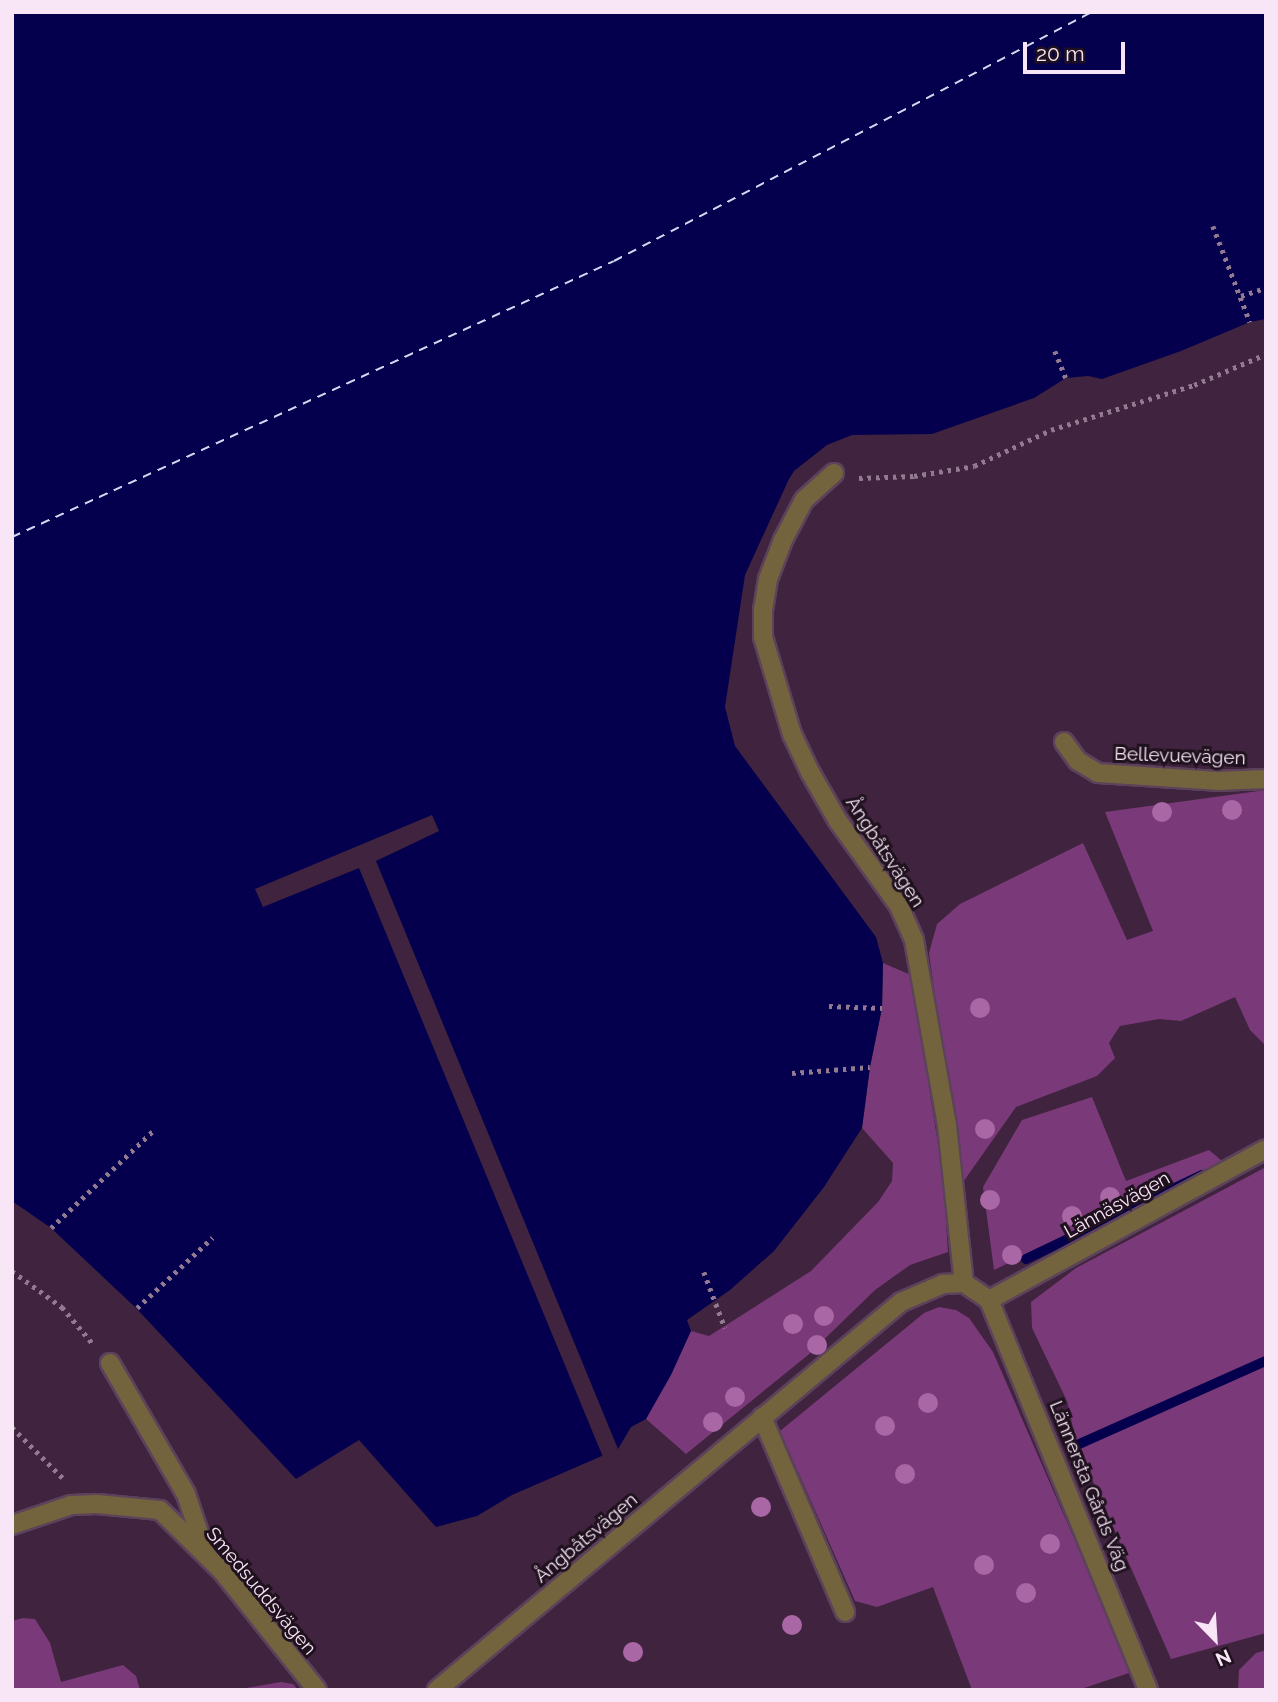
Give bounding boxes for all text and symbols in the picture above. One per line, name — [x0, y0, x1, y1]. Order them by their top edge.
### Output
scale bar — [1026, 28, 1128, 72]
text: 20 m — [1036, 41, 1084, 66]
street label: Bellevuevägen — [1114, 742, 1246, 770]
street label: Ångbåtsvägen — [841, 792, 929, 912]
street label: Lännäsvägen — [1060, 1167, 1174, 1243]
street label: Lännersta Gårds Väg — [1044, 1397, 1134, 1575]
street label: Ångbåtsvägen — [530, 1488, 642, 1588]
street label: Smedsuddsvägen — [201, 1523, 321, 1659]
north arrow — [1180, 1604, 1250, 1674]
text: N — [1212, 1645, 1235, 1671]

